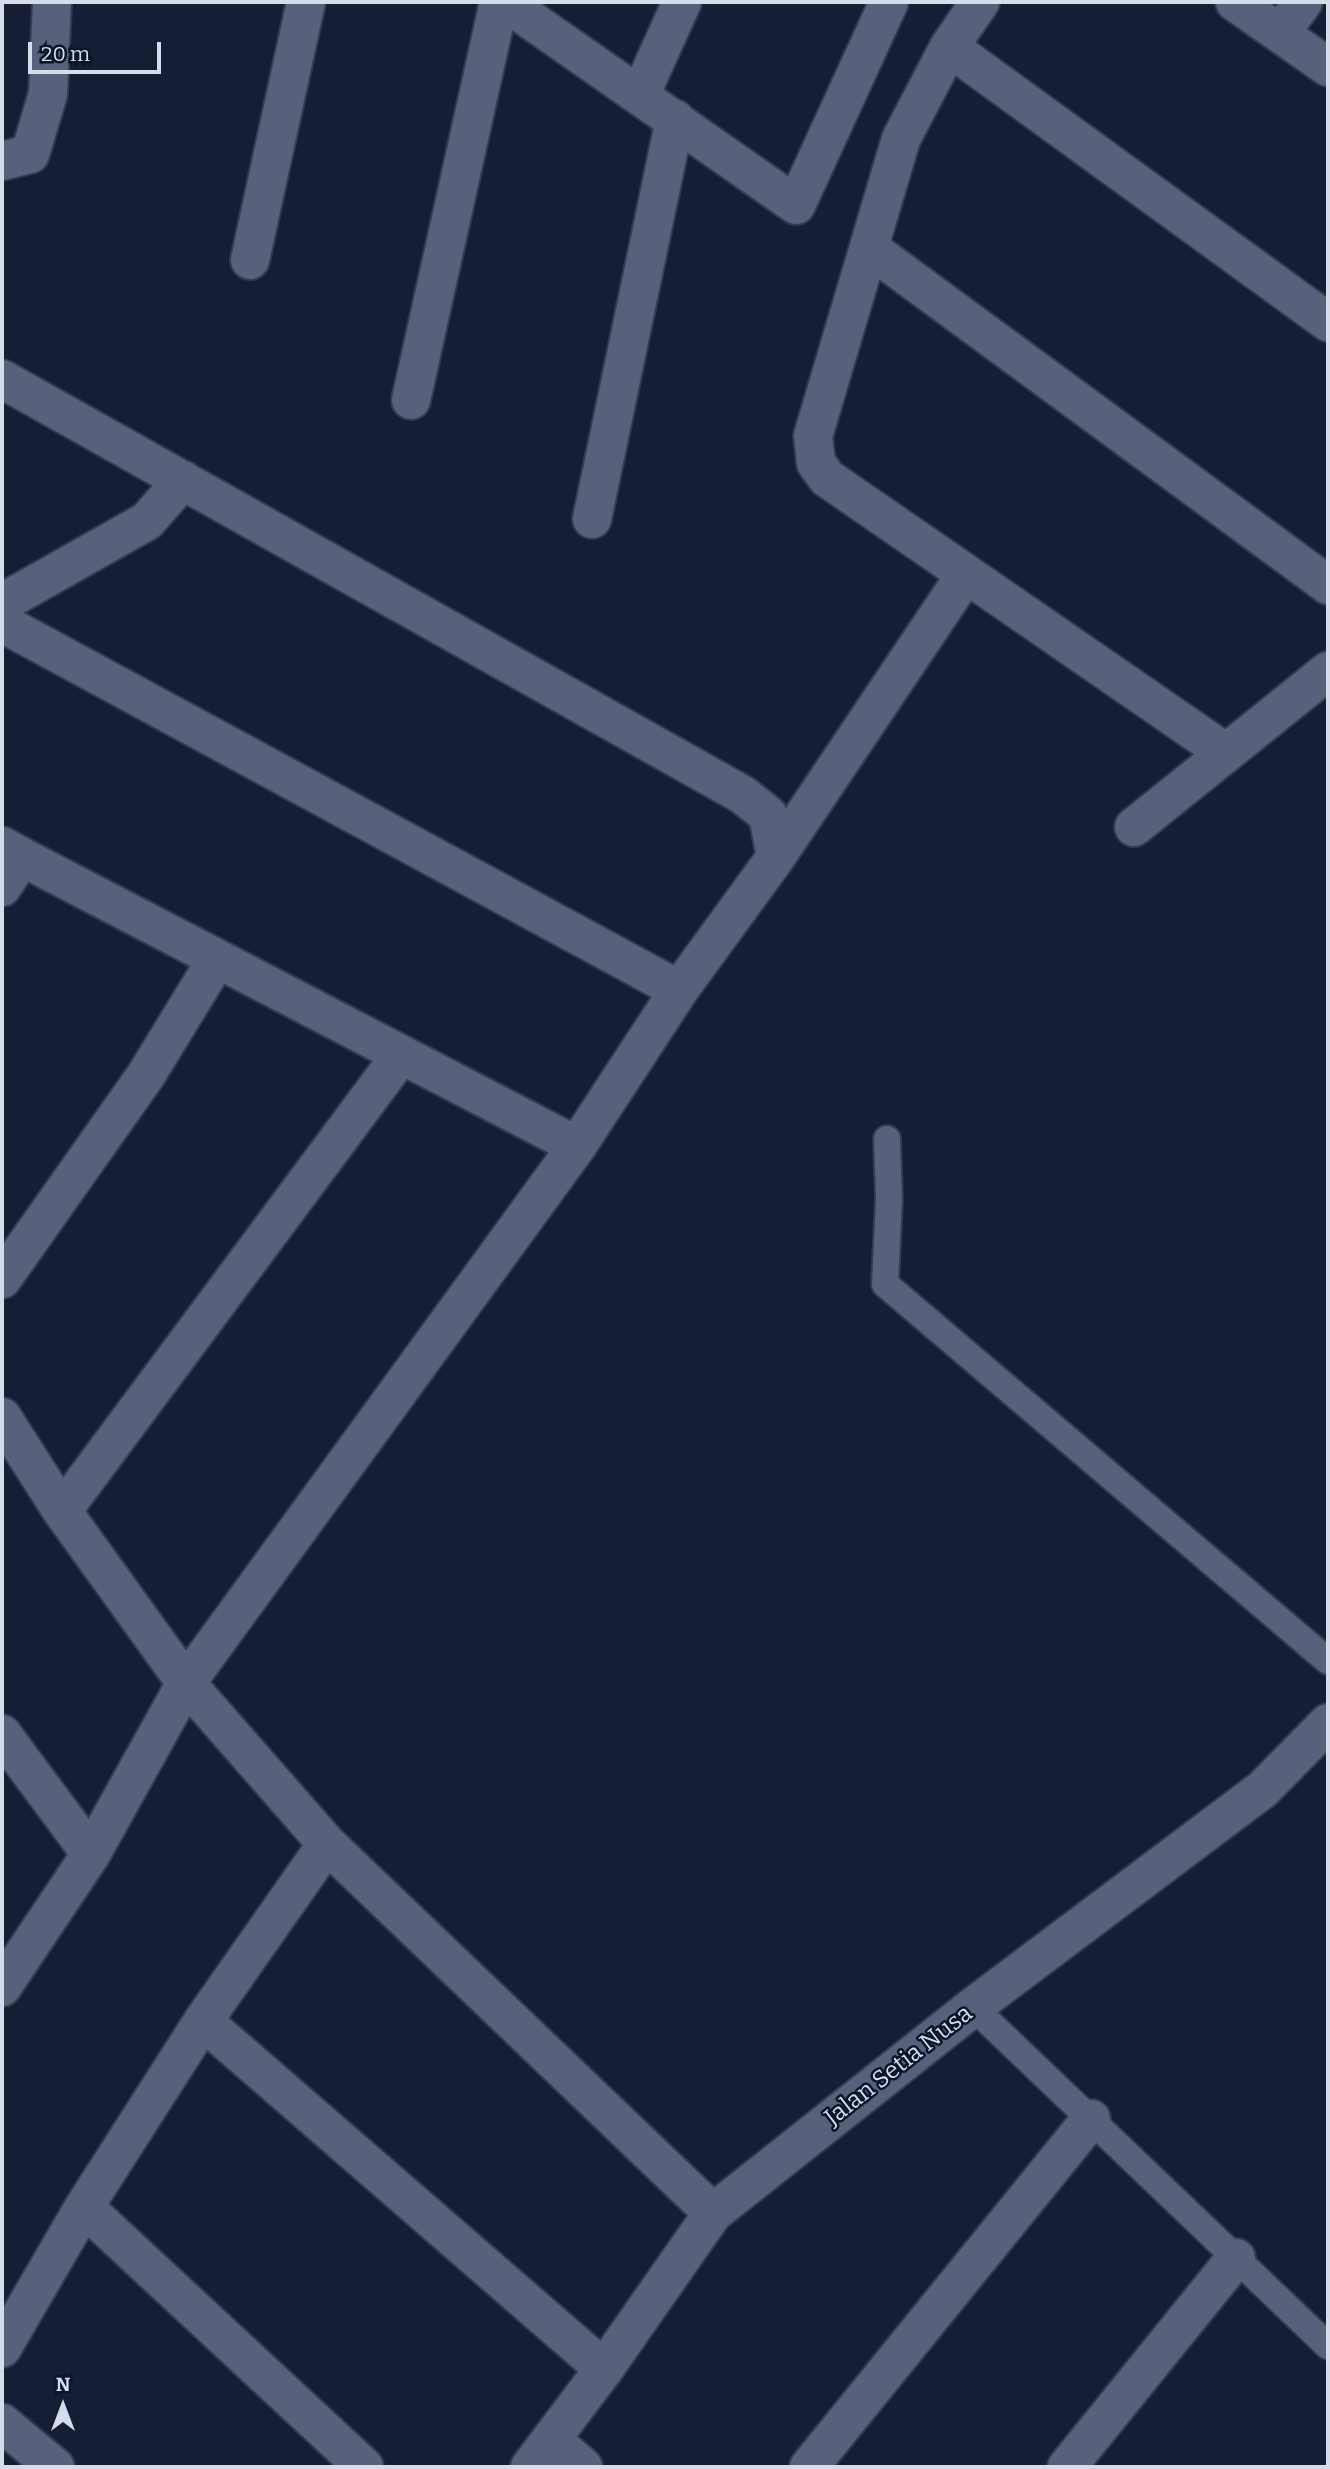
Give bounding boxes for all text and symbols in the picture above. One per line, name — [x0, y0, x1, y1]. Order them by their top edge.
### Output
scale bar — [32, 28, 164, 72]
text: 20 m — [41, 41, 90, 67]
street label: Jalan Setia Nusa — [819, 1999, 979, 2133]
north arrow — [28, 2371, 98, 2441]
text: N — [56, 2373, 70, 2396]

